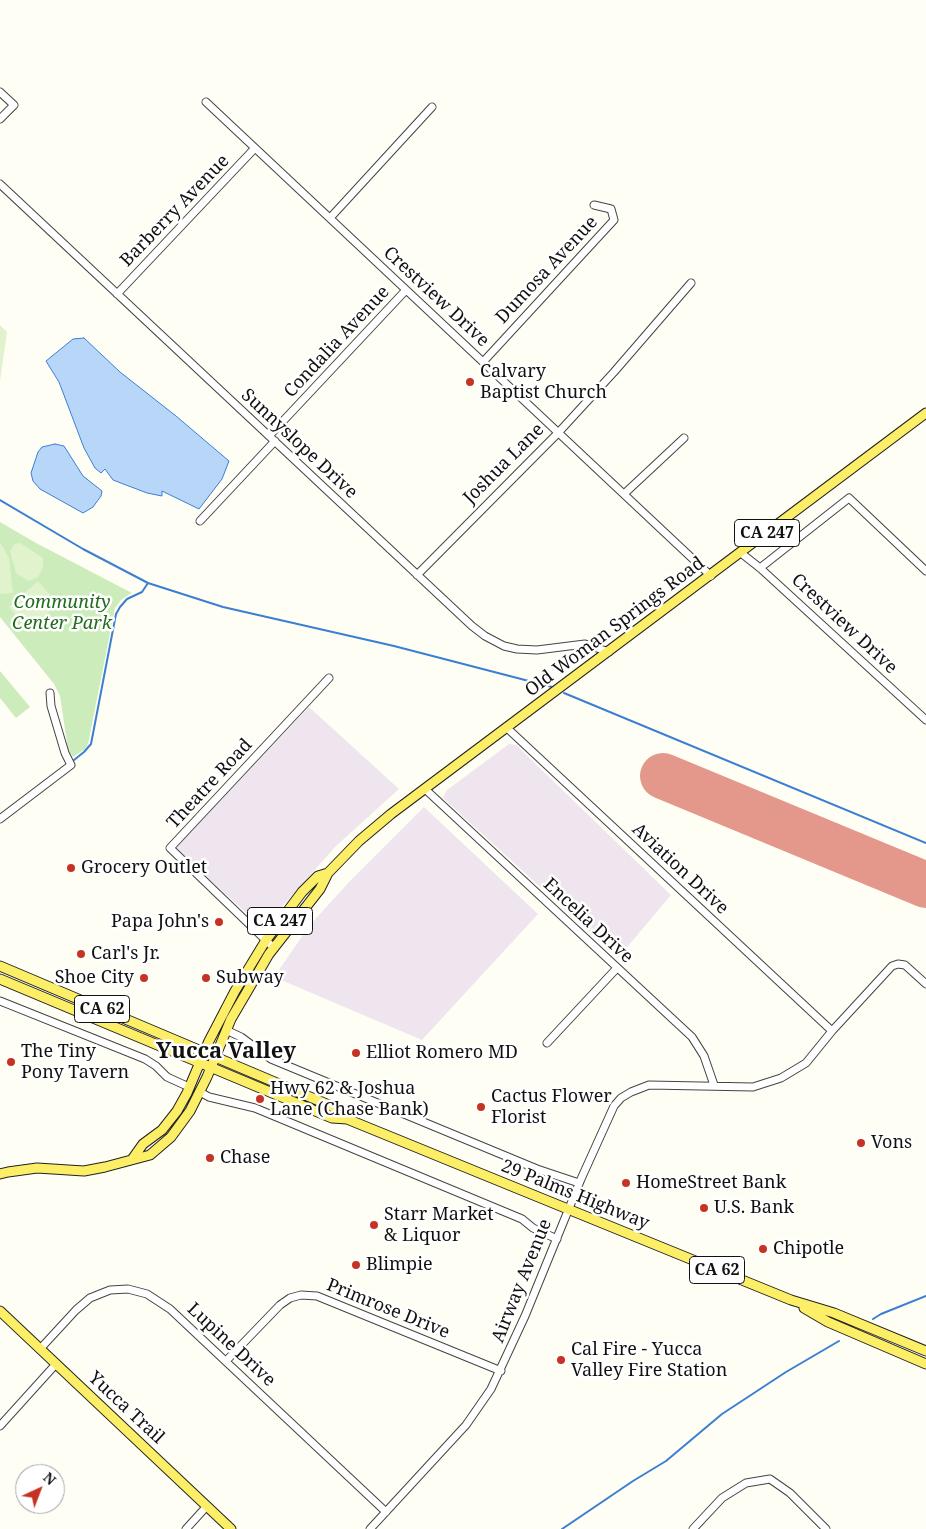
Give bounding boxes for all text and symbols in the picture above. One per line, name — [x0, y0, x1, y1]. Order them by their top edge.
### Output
street label: Barberry Avenue — [116, 151, 234, 271]
street label: Dumosa Avenue — [492, 212, 602, 328]
street label: Crestview Drive — [379, 242, 493, 352]
street label: Condalia Avenue — [280, 282, 394, 402]
place label: Calvary Baptist Church — [480, 361, 607, 404]
marker: Calvary Baptist Church — [464, 376, 476, 388]
street label: Sunnyslope Drive — [236, 385, 362, 503]
street label: Joshua Lane — [459, 419, 549, 509]
road number: CA 247 — [734, 520, 800, 546]
street label: Old Woman Springs Road — [521, 553, 709, 701]
street label: Crestview Drive — [787, 569, 901, 679]
park label: Community Center Park — [12, 592, 112, 634]
street label: Theatre Road — [163, 735, 257, 833]
street label: Aviation Drive — [627, 819, 733, 919]
place label: Grocery Outlet — [81, 857, 207, 879]
marker: Grocery Outlet — [65, 862, 77, 874]
street label: Encelia Drive — [539, 874, 637, 968]
road number: CA 247 — [248, 908, 312, 934]
place label: Papa John's — [111, 911, 209, 933]
marker: Papa John's — [213, 916, 225, 928]
place label: Carl's Jr. — [91, 943, 160, 965]
marker: Carl's Jr. — [75, 948, 87, 960]
place label: Shoe City — [55, 967, 134, 989]
place label: Subway — [216, 967, 284, 989]
marker: Shoe City — [138, 972, 150, 984]
marker: Subway — [200, 972, 212, 984]
road number: CA 62 — [74, 996, 130, 1022]
district label: Yucca Valley — [156, 1039, 296, 1065]
place label: The Tiny Pony Tavern — [21, 1041, 129, 1084]
place label: Elliot Romero MD — [366, 1042, 518, 1064]
marker: Elliot Romero MD — [350, 1047, 362, 1059]
marker: The Tiny Pony Tavern — [5, 1056, 17, 1068]
place label: Hwy 62 & Joshua Lane (Chase Bank) — [270, 1078, 429, 1120]
place label: Cactus Flower Florist — [491, 1086, 612, 1128]
marker: Hwy 62 & Joshua Lane (Chase Bank) — [254, 1093, 266, 1105]
marker: Cactus Flower Florist — [475, 1101, 487, 1113]
place label: Vons — [871, 1132, 912, 1154]
marker: Vons — [855, 1137, 867, 1149]
place label: Chase — [220, 1147, 270, 1169]
marker: Chase — [204, 1152, 216, 1164]
street label: 29 Palms Highway — [498, 1155, 652, 1235]
place label: HomeStreet Bank — [636, 1172, 786, 1194]
marker: HomeStreet Bank — [620, 1177, 632, 1189]
place label: U.S. Bank — [714, 1197, 794, 1219]
marker: U.S. Bank — [698, 1202, 710, 1214]
place label: Starr Market & Liquor — [384, 1204, 494, 1246]
street label: Airway Avenue — [487, 1216, 557, 1346]
marker: Starr Market & Liquor — [368, 1219, 380, 1231]
place label: Chipotle — [773, 1238, 844, 1260]
marker: Chipotle — [757, 1243, 769, 1255]
place label: Blimpie — [366, 1254, 433, 1276]
road number: CA 62 — [690, 1256, 744, 1284]
marker: Blimpie — [350, 1259, 362, 1271]
street label: Primrose Drive — [323, 1274, 453, 1344]
street label: Lupine Drive — [182, 1299, 280, 1391]
place label: Cal Fire - Yucca Valley Fire Station — [571, 1339, 727, 1382]
marker: Cal Fire - Yucca Valley Fire Station — [555, 1354, 567, 1366]
street label: Yucca Trail — [84, 1367, 168, 1449]
north arrow — [15, 1464, 65, 1514]
text: N — [39, 1468, 60, 1489]

